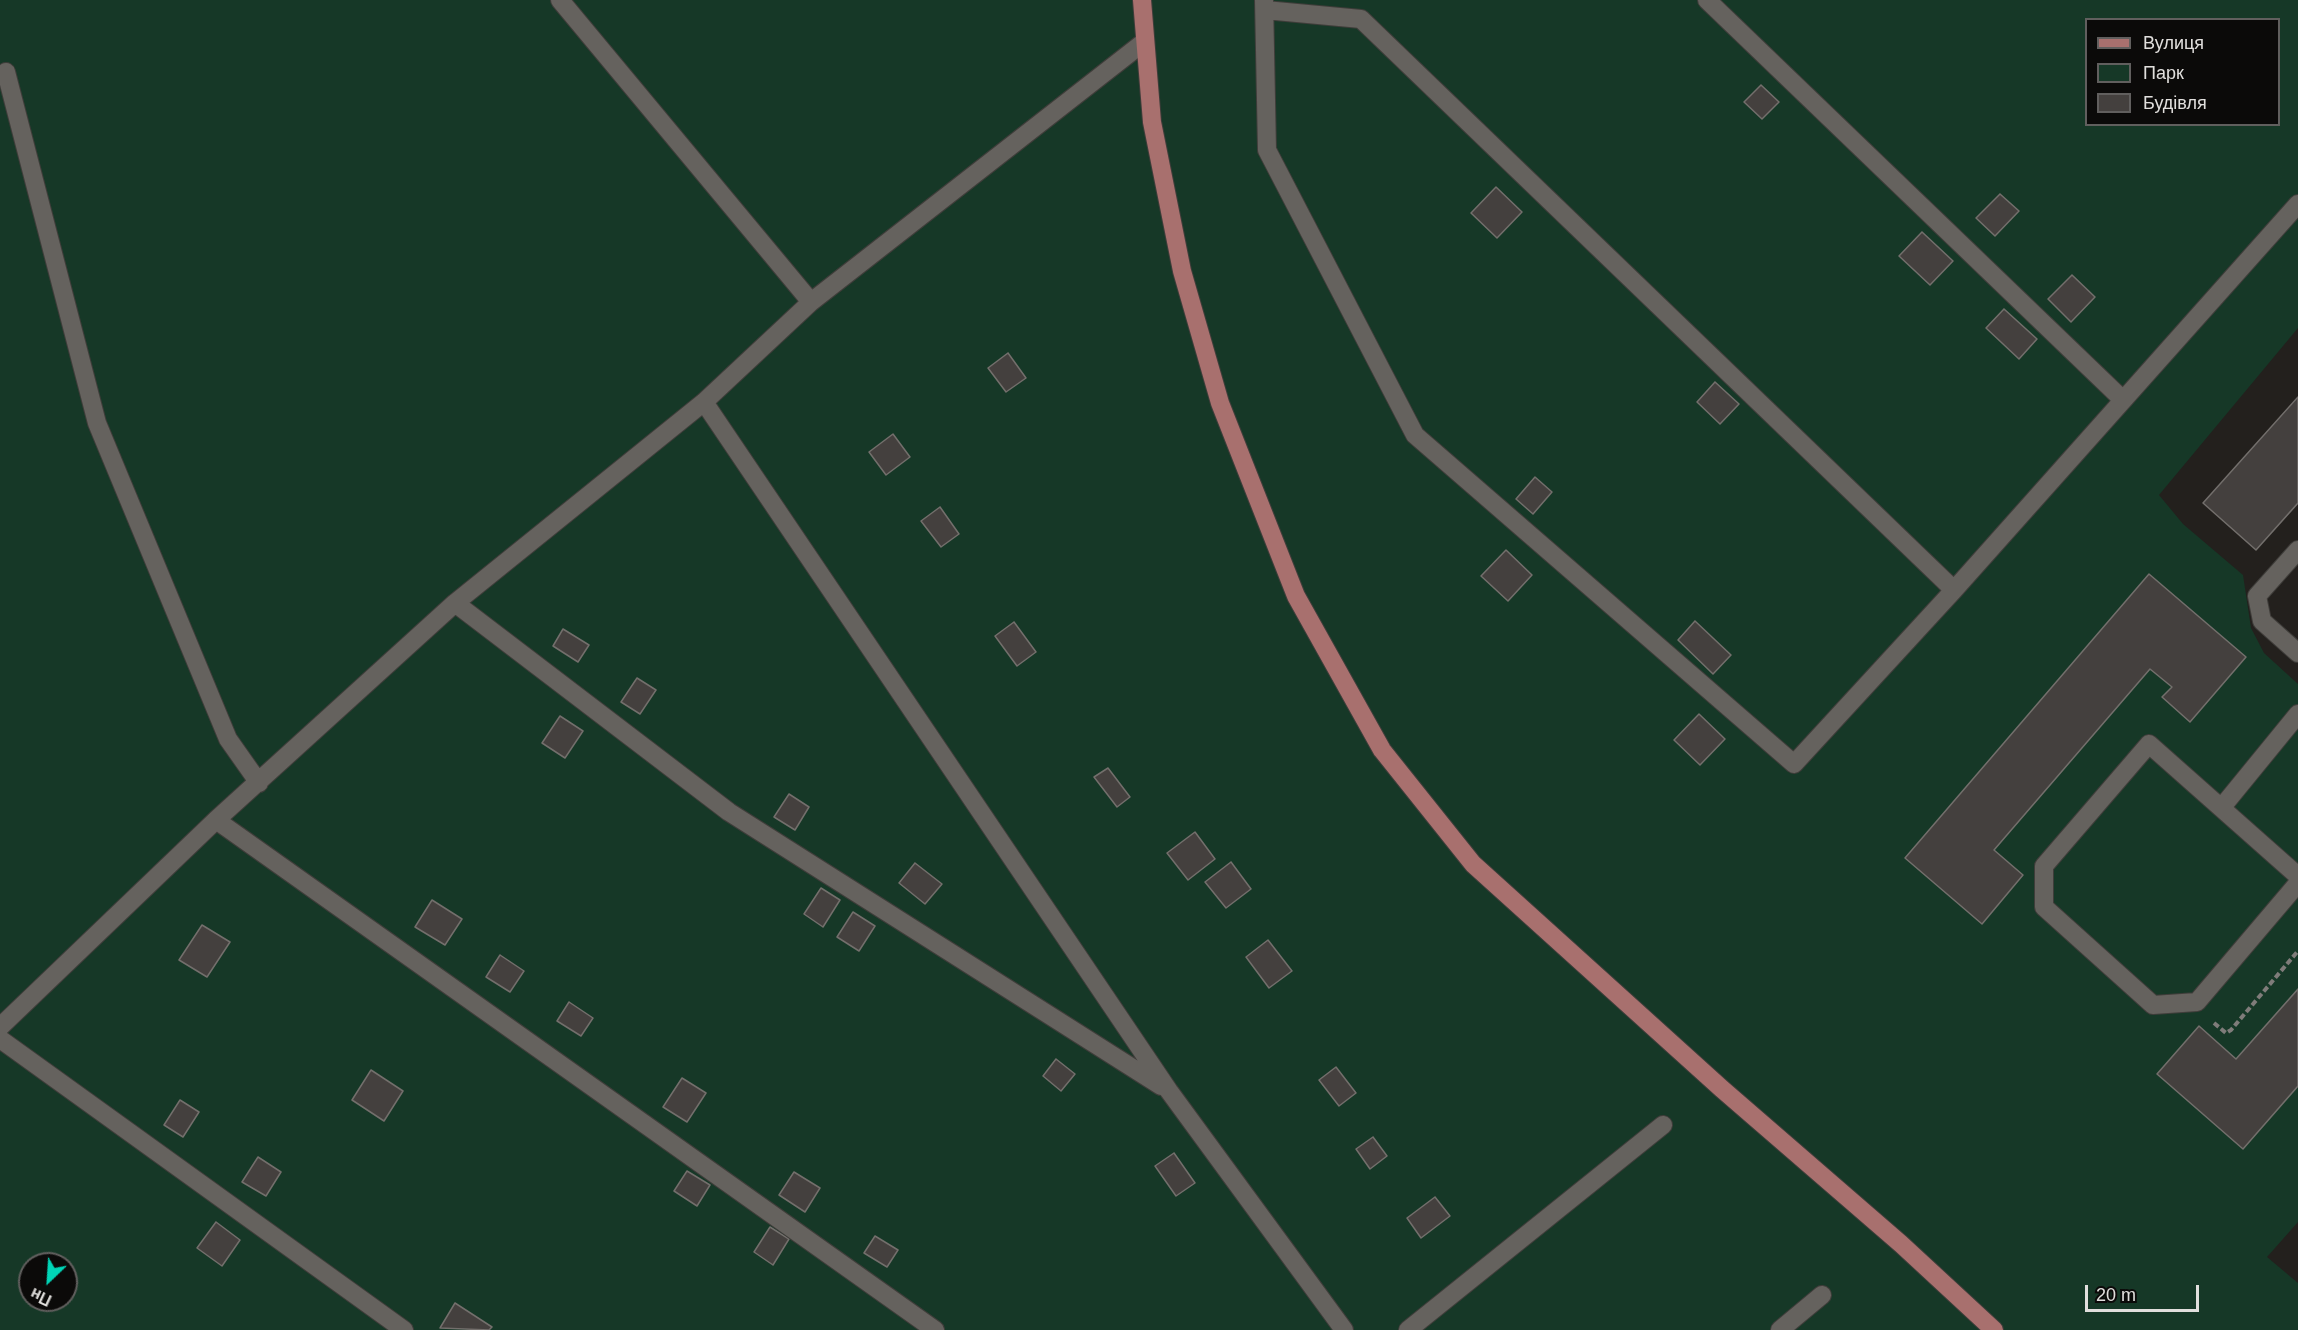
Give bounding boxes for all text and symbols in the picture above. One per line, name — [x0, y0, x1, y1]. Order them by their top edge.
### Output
legend — [2085, 18, 2280, 126]
text: Вулиця — [2143, 33, 2204, 53]
text: Парк — [2143, 63, 2184, 83]
text: Будівля — [2143, 93, 2207, 113]
north arrow — [18, 1252, 78, 1312]
scale bar — [2088, 1273, 2202, 1311]
text: Пн — [28, 1285, 54, 1309]
text: 20 m — [2096, 1285, 2136, 1305]

